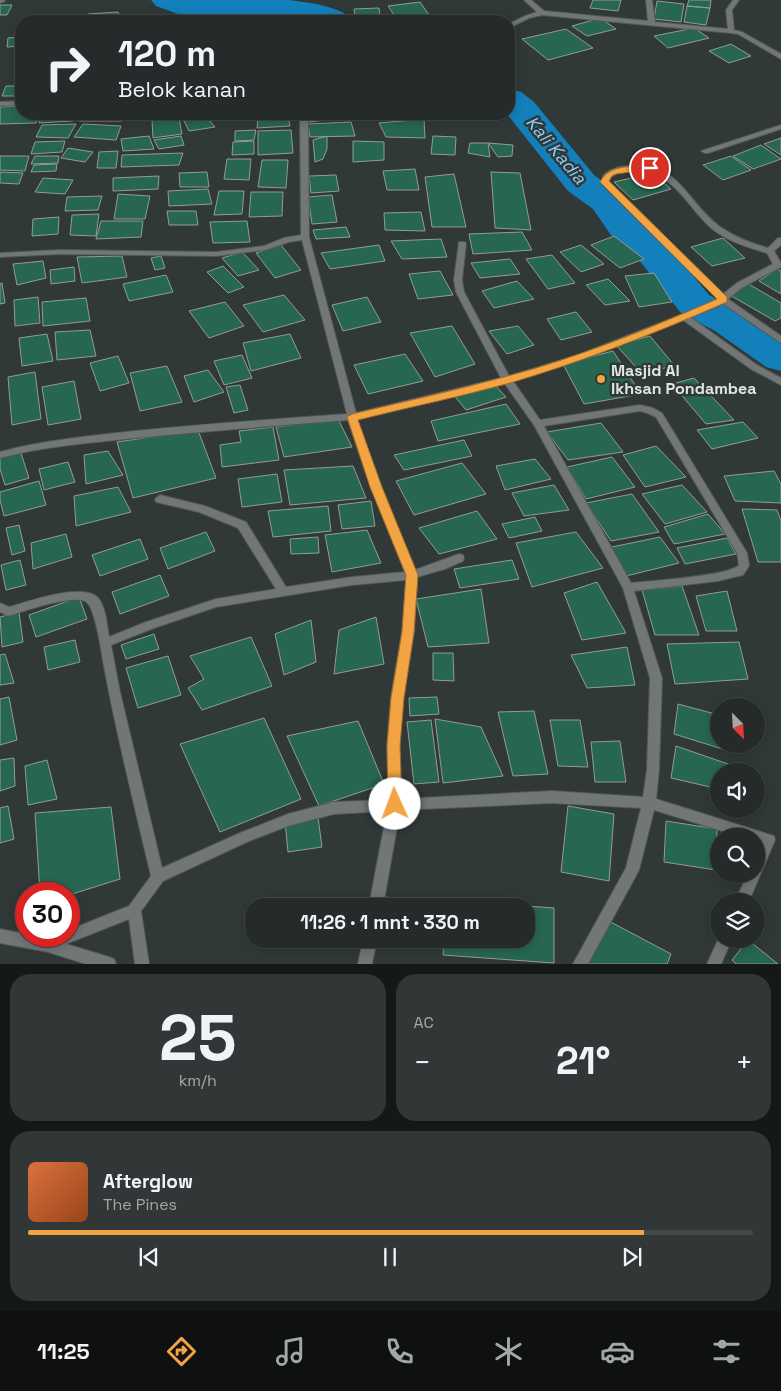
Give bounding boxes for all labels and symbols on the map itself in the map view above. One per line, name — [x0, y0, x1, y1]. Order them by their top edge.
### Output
water label: Kali Kadia — [521, 111, 592, 189]
pin — [629, 147, 671, 189]
place label: Masjid Al Ikhsan Pondambea — [611, 360, 757, 399]
marker: Masjid Al Ikhsan Pondambea — [595, 373, 607, 385]
north arrow — [710, 698, 765, 752]
position arrow — [368, 777, 420, 829]
speed limit sign: 30 — [15, 882, 80, 947]

